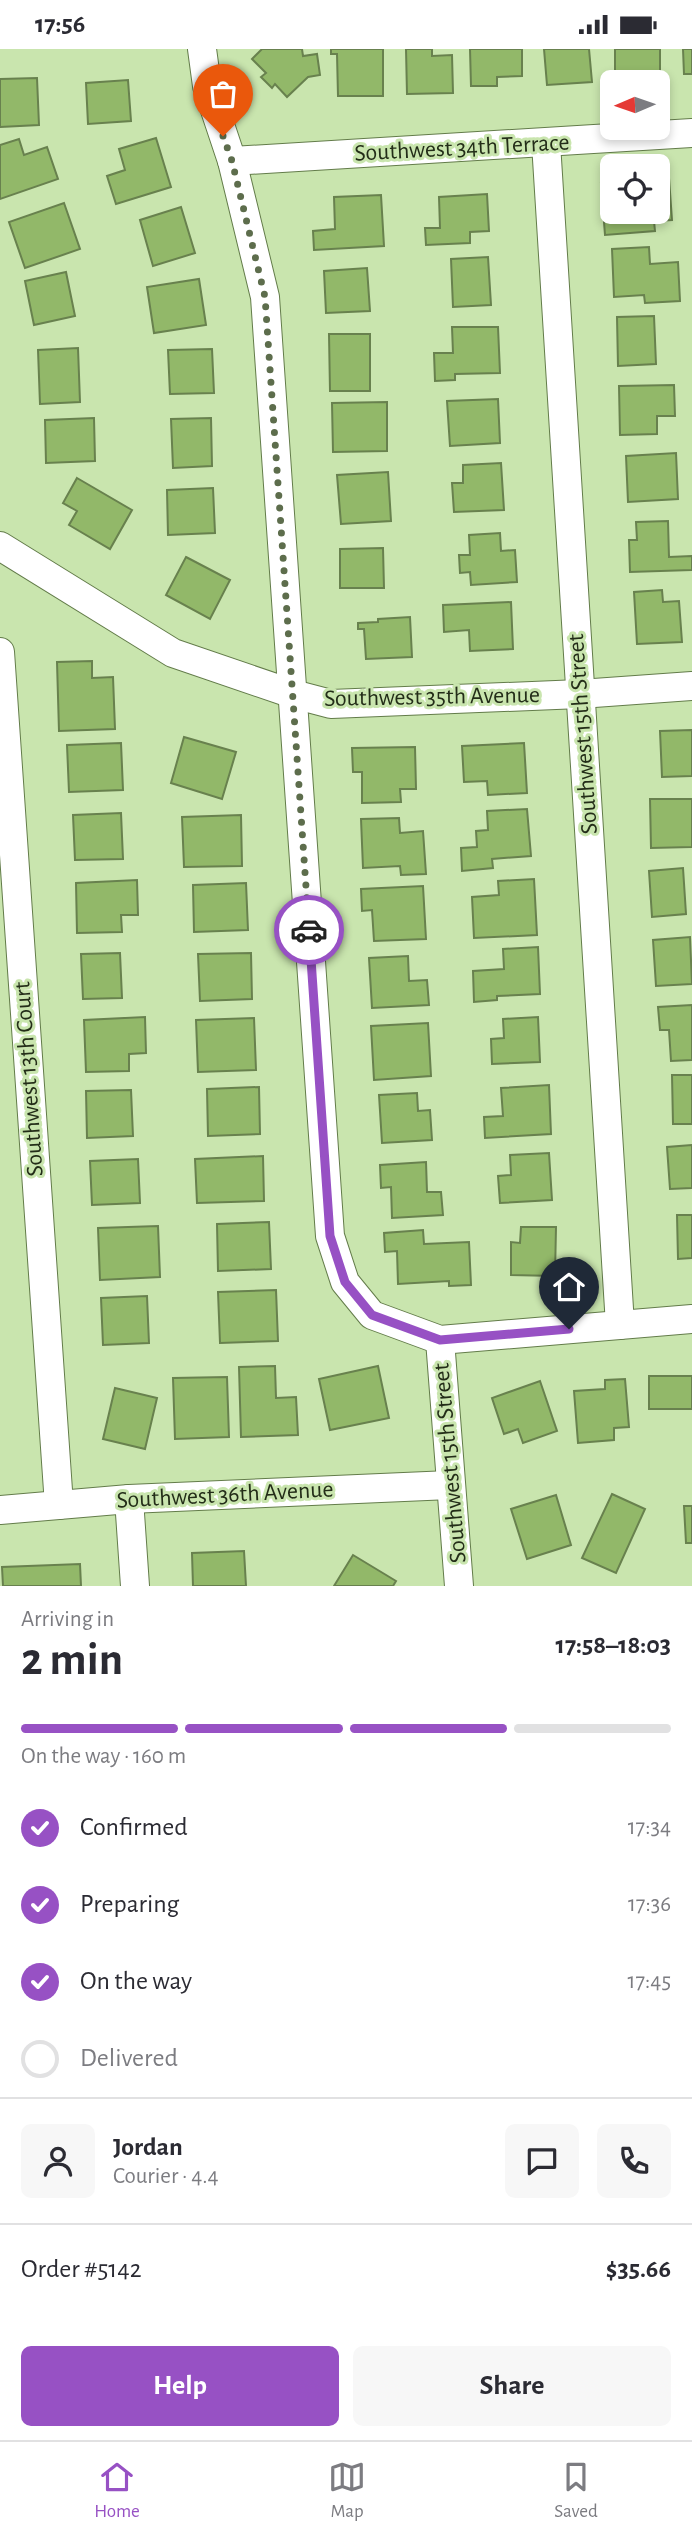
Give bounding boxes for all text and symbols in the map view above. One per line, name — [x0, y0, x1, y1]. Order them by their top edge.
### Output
text: 17:56 — [35, 11, 85, 37]
pin — [193, 64, 253, 136]
north arrow — [600, 70, 670, 140]
map controls — [600, 70, 670, 224]
icon: bag — [204, 75, 242, 113]
street label: Southwest 34th Terrace — [354, 130, 570, 166]
button: locate — [600, 154, 670, 224]
street label: Southwest 15th Street — [564, 633, 602, 835]
street label: Southwest 35th Avenue — [324, 683, 540, 711]
courier — [274, 895, 344, 965]
icon: car — [290, 911, 328, 949]
street label: Southwest 13th Court — [10, 980, 48, 1177]
pin — [539, 1257, 599, 1329]
icon: home — [550, 1268, 588, 1306]
street label: Southwest 15th Street — [429, 1362, 471, 1564]
street label: Southwest 36th Avenue — [116, 1477, 334, 1513]
text: Arriving in — [21, 1608, 114, 1631]
text: 17:58–18:03 — [556, 1632, 671, 1658]
text: 2 min — [21, 1637, 123, 1683]
text: On the way · 160 m — [21, 1745, 186, 1768]
icon: check — [21, 1809, 59, 1847]
text: Confirmed — [80, 1814, 188, 1840]
text: 17:34 — [628, 1816, 671, 1839]
icon: check — [21, 1886, 59, 1924]
text: Preparing — [80, 1891, 179, 1917]
text: 17:36 — [628, 1893, 671, 1916]
icon: check — [21, 1963, 59, 2001]
text: On the way — [80, 1968, 192, 1994]
text: 17:45 — [628, 1970, 671, 1993]
text: Delivered — [80, 2045, 178, 2071]
button: person — [21, 2124, 95, 2198]
button: chat — [505, 2124, 579, 2198]
button: phone — [597, 2124, 671, 2198]
text: Jordan — [113, 2134, 183, 2160]
text: Courier · 4.4 — [113, 2165, 219, 2188]
text: Order #5142 — [21, 2256, 142, 2282]
text: $35.66 — [606, 2256, 671, 2282]
button: Help — [21, 2346, 339, 2426]
button: Share — [353, 2346, 671, 2426]
tab: Home — [94, 2458, 140, 2523]
tab: Map — [328, 2458, 366, 2523]
tab: Saved — [554, 2458, 598, 2523]

